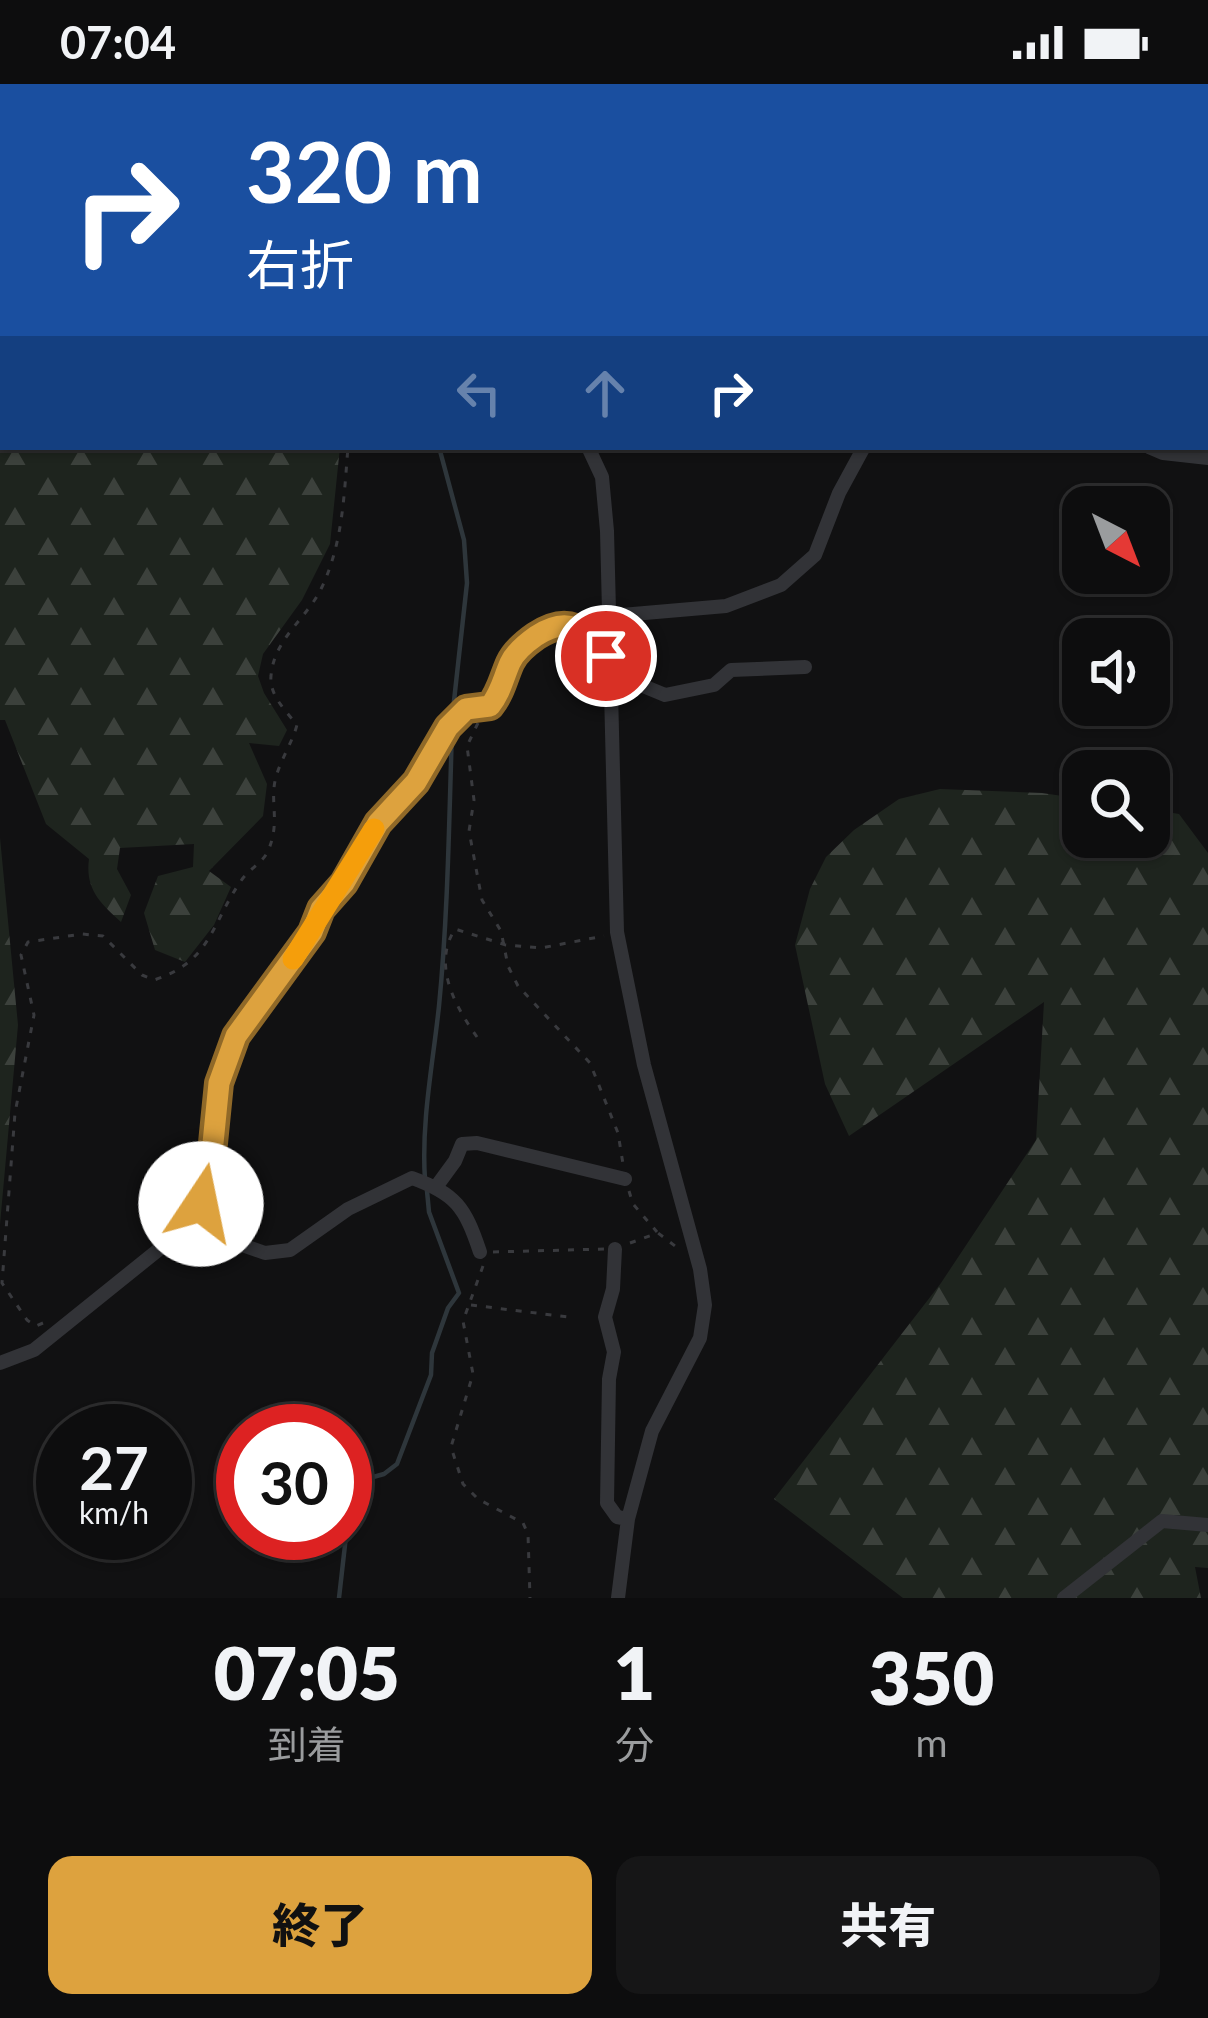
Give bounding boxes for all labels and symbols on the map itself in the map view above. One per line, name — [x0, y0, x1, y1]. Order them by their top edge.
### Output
north arrow — [1062, 486, 1170, 594]
pin — [555, 605, 657, 707]
position arrow — [138, 1141, 264, 1267]
speed limit sign: 30 — [216, 1404, 372, 1560]

